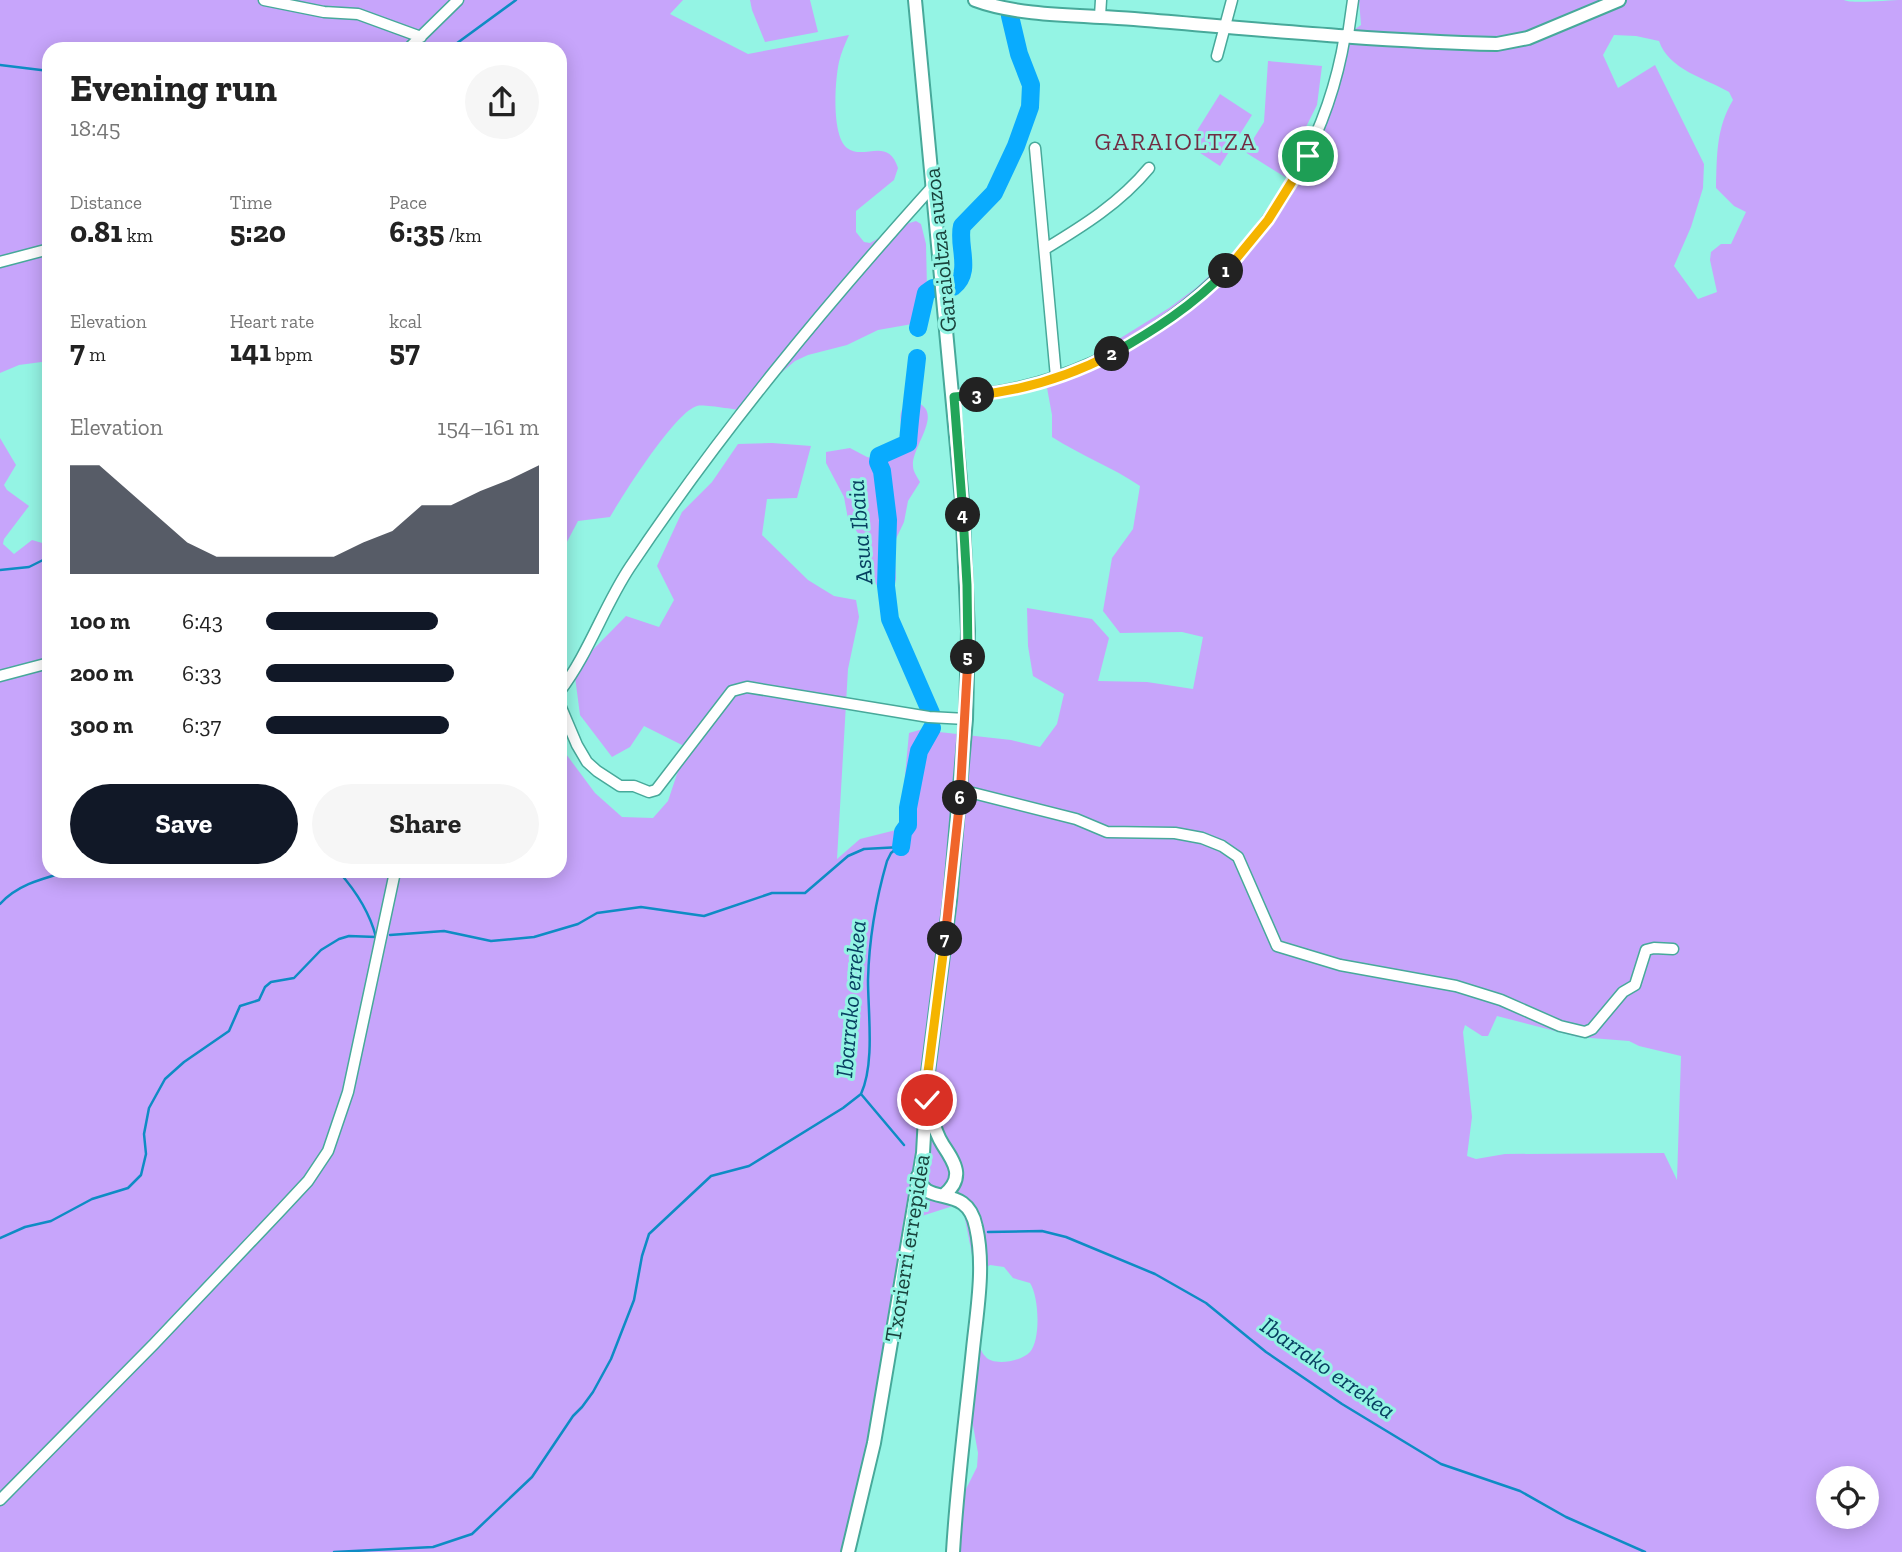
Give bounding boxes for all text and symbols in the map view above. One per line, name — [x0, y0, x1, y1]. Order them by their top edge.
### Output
text: Evening run — [70, 65, 277, 111]
button: share — [465, 65, 539, 139]
text: 18:45 — [70, 114, 121, 142]
pin — [1278, 126, 1338, 186]
district label: GARAIOLTZA — [1095, 127, 1257, 156]
icon: arrive — [1289, 137, 1327, 175]
street label: Garaioltza auzoa — [917, 166, 963, 334]
text: Distance — [70, 191, 142, 214]
text: Time — [230, 191, 272, 214]
text: Pace — [389, 191, 427, 214]
text: 0.81 — [70, 214, 122, 250]
text: 5:20 — [230, 214, 286, 250]
text: 6:35 — [389, 214, 445, 250]
text: km — [122, 224, 153, 247]
text: /km — [445, 224, 482, 247]
pin: 1 — [1208, 254, 1244, 288]
text: 1 — [1222, 259, 1229, 282]
text: Elevation — [70, 310, 147, 333]
text: Heart rate — [230, 310, 314, 333]
text: kcal — [389, 310, 422, 333]
text: 7 — [70, 333, 85, 369]
text: 141 — [230, 333, 271, 369]
text: 57 — [389, 333, 420, 369]
pin: 2 — [1094, 336, 1130, 372]
text: 2 — [1106, 342, 1117, 365]
text: m — [85, 343, 106, 366]
text: bpm — [271, 343, 312, 366]
pin: 3 — [960, 378, 995, 412]
text: 3 — [971, 383, 982, 406]
text: Elevation — [70, 413, 163, 441]
text: 154–161 m — [437, 413, 539, 441]
water label: Asua Ibaia — [840, 478, 879, 587]
pin: 4 — [946, 498, 981, 532]
text: 4 — [957, 503, 968, 526]
text: 100 m — [70, 607, 130, 635]
text: 6:43 — [182, 607, 223, 635]
pin: 5 — [950, 640, 986, 674]
text: 5 — [963, 645, 972, 668]
text: 200 m — [70, 659, 133, 687]
text: 6:33 — [182, 659, 222, 687]
text: 300 m — [70, 711, 133, 739]
text: 6:37 — [182, 711, 221, 739]
pin: 6 — [942, 780, 978, 816]
button: Save — [70, 784, 298, 864]
button: Share — [312, 784, 539, 864]
text: 6 — [954, 786, 965, 809]
water label: Ibarrako errekea — [829, 919, 872, 1079]
pin: 7 — [928, 922, 962, 956]
text: 7 — [940, 927, 949, 950]
pin — [897, 1070, 957, 1130]
icon: check — [908, 1081, 946, 1119]
street label: Txorierri errepidea — [878, 1152, 936, 1344]
water label: Ibarrako errekea — [1255, 1310, 1401, 1425]
map controls — [1816, 1466, 1879, 1529]
button: locate — [1816, 1466, 1879, 1529]

